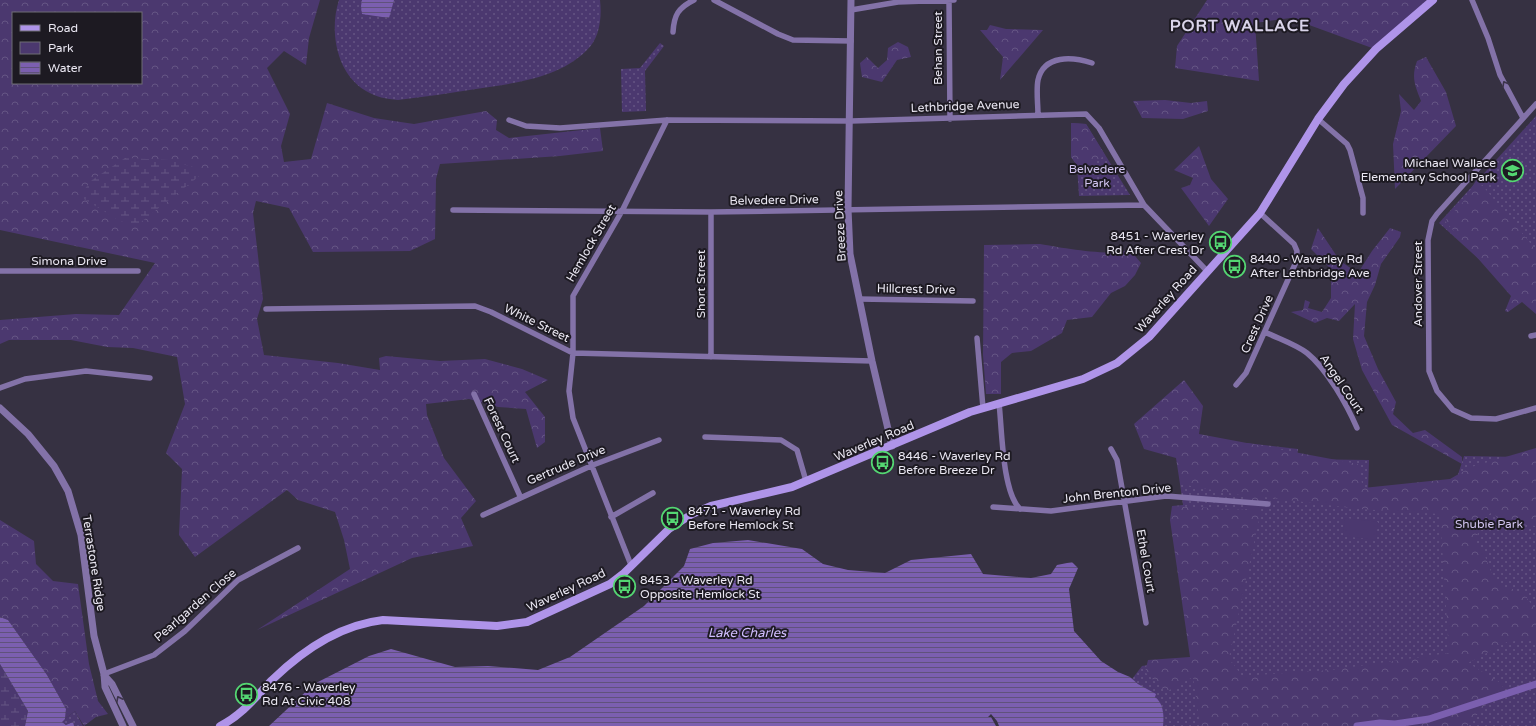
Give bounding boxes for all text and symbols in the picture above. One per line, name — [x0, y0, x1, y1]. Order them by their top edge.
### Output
street label: Behan Street — [931, 11, 945, 85]
legend — [12, 12, 142, 84]
district label: PORT WALLACE — [1170, 16, 1310, 36]
text: Road — [48, 21, 78, 35]
text: Park — [48, 41, 74, 55]
text: Water — [48, 61, 83, 75]
one-way arrow — [1502, 81, 1509, 88]
street label: Lethbridge Avenue — [910, 97, 1020, 115]
place label: Michael Wallace Elementary School Park — [1361, 156, 1496, 184]
school or university icon: Michael Wallace Elementary School Park — [1499, 157, 1525, 183]
park label: Belvedere Park — [1069, 162, 1126, 190]
street label: Breeze Drive — [831, 190, 849, 262]
street label: Belvedere Drive — [729, 192, 819, 208]
street label: Hemlock Street — [563, 201, 619, 284]
place label: 8451 - Waverley Rd After Crest Dr — [1106, 229, 1205, 257]
bus stop icon: 8451 - Waverley Rd After Crest Dr — [1207, 230, 1233, 256]
street label: Andover Street — [1411, 241, 1425, 327]
street label: Short Street — [694, 249, 708, 318]
place label: 8440 - Waverley Rd After Lethbridge Ave — [1250, 252, 1370, 280]
bus stop icon: 8440 - Waverley Rd After Lethbridge Ave — [1221, 253, 1247, 279]
street label: Simona Drive — [31, 254, 107, 268]
street label: Waverley Road — [1132, 263, 1200, 335]
street label: Hillcrest Drive — [877, 281, 956, 297]
street label: Crest Drive — [1238, 292, 1276, 355]
street label: White Street — [502, 301, 572, 345]
street label: Angel Court — [1317, 352, 1367, 417]
street label: Forest Court — [481, 395, 523, 465]
street label: Waverley Road — [832, 418, 916, 464]
street label: Gertrude Drive — [525, 442, 608, 488]
place label: 8446 - Waverley Rd Before Breeze Dr — [898, 449, 1011, 477]
bus stop icon: 8446 - Waverley Rd Before Breeze Dr — [870, 450, 896, 476]
street label: John Brenton Drive — [1062, 480, 1172, 506]
place label: 8471 - Waverley Rd Before Hemlock St — [688, 504, 801, 532]
bus stop icon: 8471 - Waverley Rd Before Hemlock St — [659, 505, 685, 531]
street label: Terrastone Ridge — [79, 514, 109, 612]
park label: Shubie Park — [1455, 517, 1523, 531]
street label: Ethel Court — [1134, 528, 1159, 594]
street label: Pearlgarden Close — [151, 566, 239, 644]
street label: Waverley Road — [524, 566, 608, 614]
place label: 8453 - Waverley Rd Opposite Hemlock St — [640, 573, 760, 601]
bus stop icon: 8453 - Waverley Rd Opposite Hemlock St — [611, 574, 637, 600]
water label: Lake Charles — [708, 625, 787, 641]
place label: 8476 - Waverley Rd At Civic 408 — [262, 680, 356, 708]
bus stop icon: 8476 - Waverley Rd At Civic 408 — [233, 681, 259, 707]
one-way arrow — [117, 696, 124, 704]

